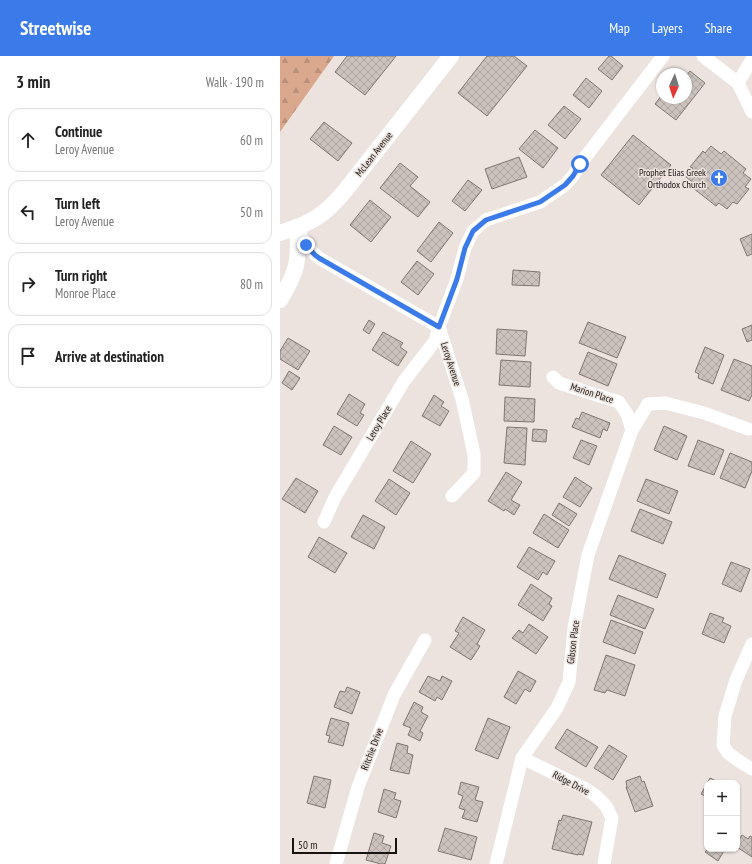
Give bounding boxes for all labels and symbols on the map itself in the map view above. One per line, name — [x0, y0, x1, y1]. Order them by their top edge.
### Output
north arrow — [656, 68, 692, 104]
street label: McLean Avenue — [352, 129, 396, 179]
route start — [571, 155, 589, 173]
place label: Prophet Elias Greek Orthodox Church — [639, 166, 706, 191]
church icon: Prophet Elias Greek Orthodox Church — [709, 168, 729, 188]
route end — [297, 236, 315, 254]
street label: Leroy Avenue — [438, 340, 464, 388]
street label: Marion Place — [569, 380, 615, 406]
street label: Leroy Place — [363, 403, 395, 443]
street label: Gibson Place — [564, 619, 582, 665]
street label: Ritchie Drive — [358, 726, 386, 772]
street label: Ridge Drive — [550, 768, 592, 798]
scale bar — [292, 836, 397, 855]

